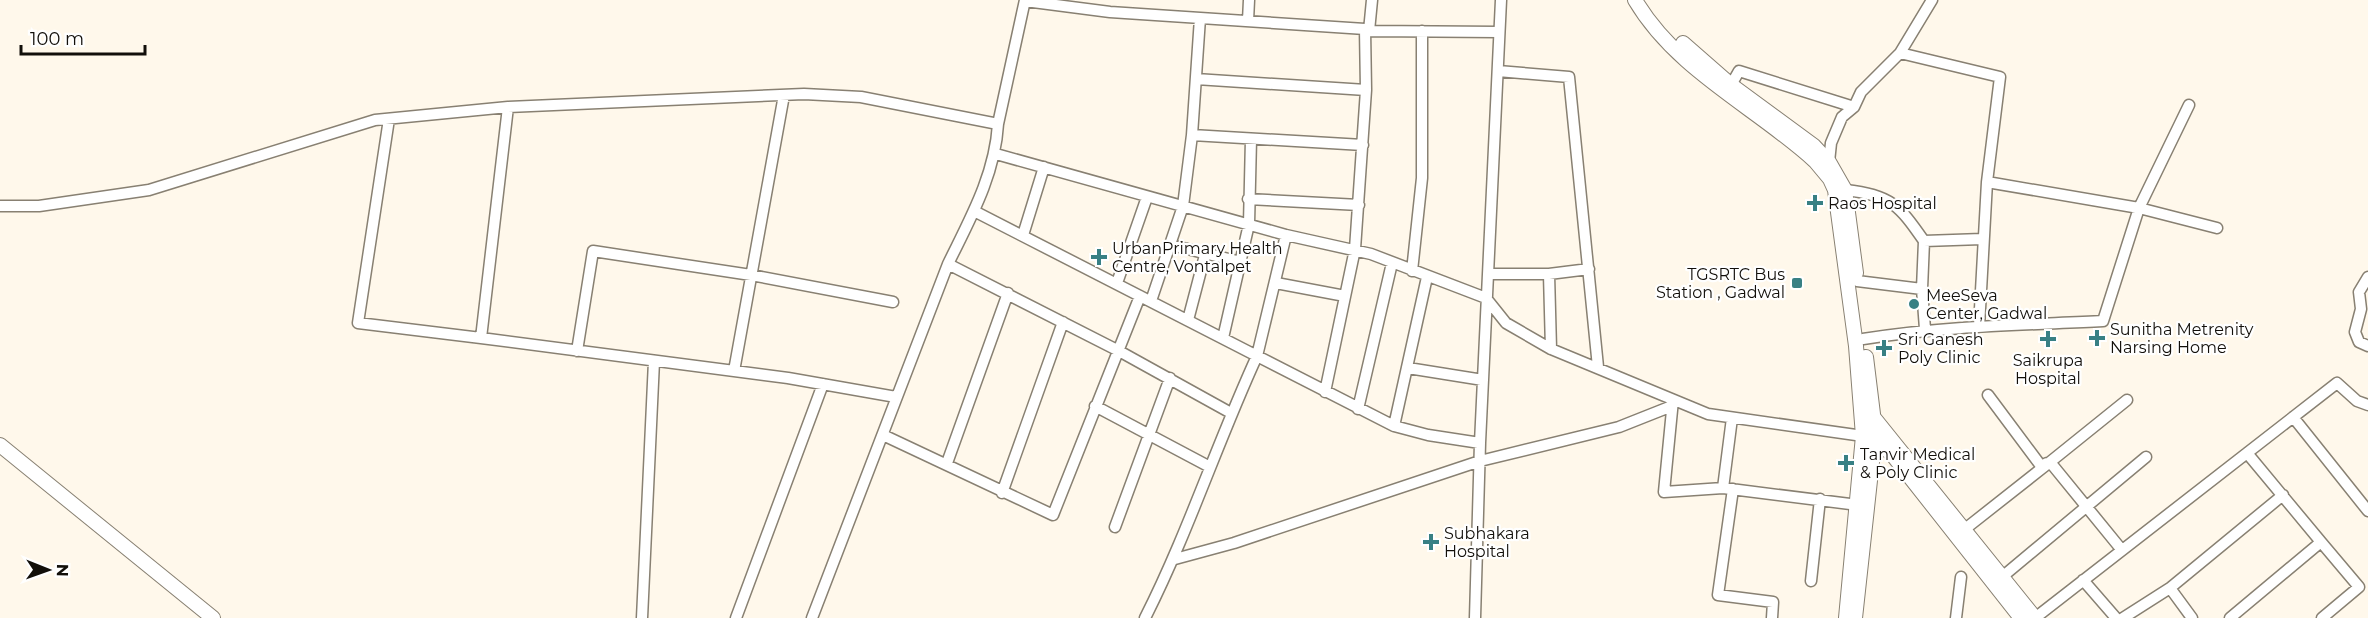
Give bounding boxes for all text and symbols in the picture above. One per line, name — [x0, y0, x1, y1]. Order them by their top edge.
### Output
scale bar — [21, 18, 146, 56]
text: 100 m — [30, 28, 84, 50]
marker: Raos Hospital — [1806, 194, 1824, 212]
place label: Raos Hospital — [1828, 194, 1937, 213]
place label: UrbanPrimary Health Centre, Vontalpet — [1112, 239, 1283, 276]
marker: UrbanPrimary Health Centre, Vontalpet — [1090, 248, 1108, 266]
place label: TGSRTC Bus Station , Gadwal — [1656, 265, 1785, 302]
marker: TGSRTC Bus Station , Gadwal — [1790, 276, 1804, 290]
place label: MeeSeva Center, Gadwal — [1926, 286, 2047, 323]
marker: MeeSeva Center, Gadwal — [1907, 297, 1921, 311]
place label: Sunitha Metrenity Narsing Home — [2110, 320, 2254, 357]
marker: Sunitha Metrenity Narsing Home — [2088, 329, 2106, 347]
place label: Sri Ganesh Poly Clinic — [1898, 330, 1984, 367]
marker: Saikrupa Hospital — [2039, 330, 2057, 348]
marker: Sri Ganesh Poly Clinic — [1875, 339, 1893, 357]
place label: Saikrupa Hospital — [2013, 351, 2083, 388]
place label: Tanvir Medical & Poly Clinic — [1860, 445, 1975, 482]
marker: Tanvir Medical & Poly Clinic — [1837, 454, 1855, 472]
place label: Subhakara Hospital — [1444, 524, 1530, 561]
marker: Subhakara Hospital — [1422, 533, 1440, 551]
north arrow — [18, 540, 78, 600]
text: N — [53, 564, 72, 577]

